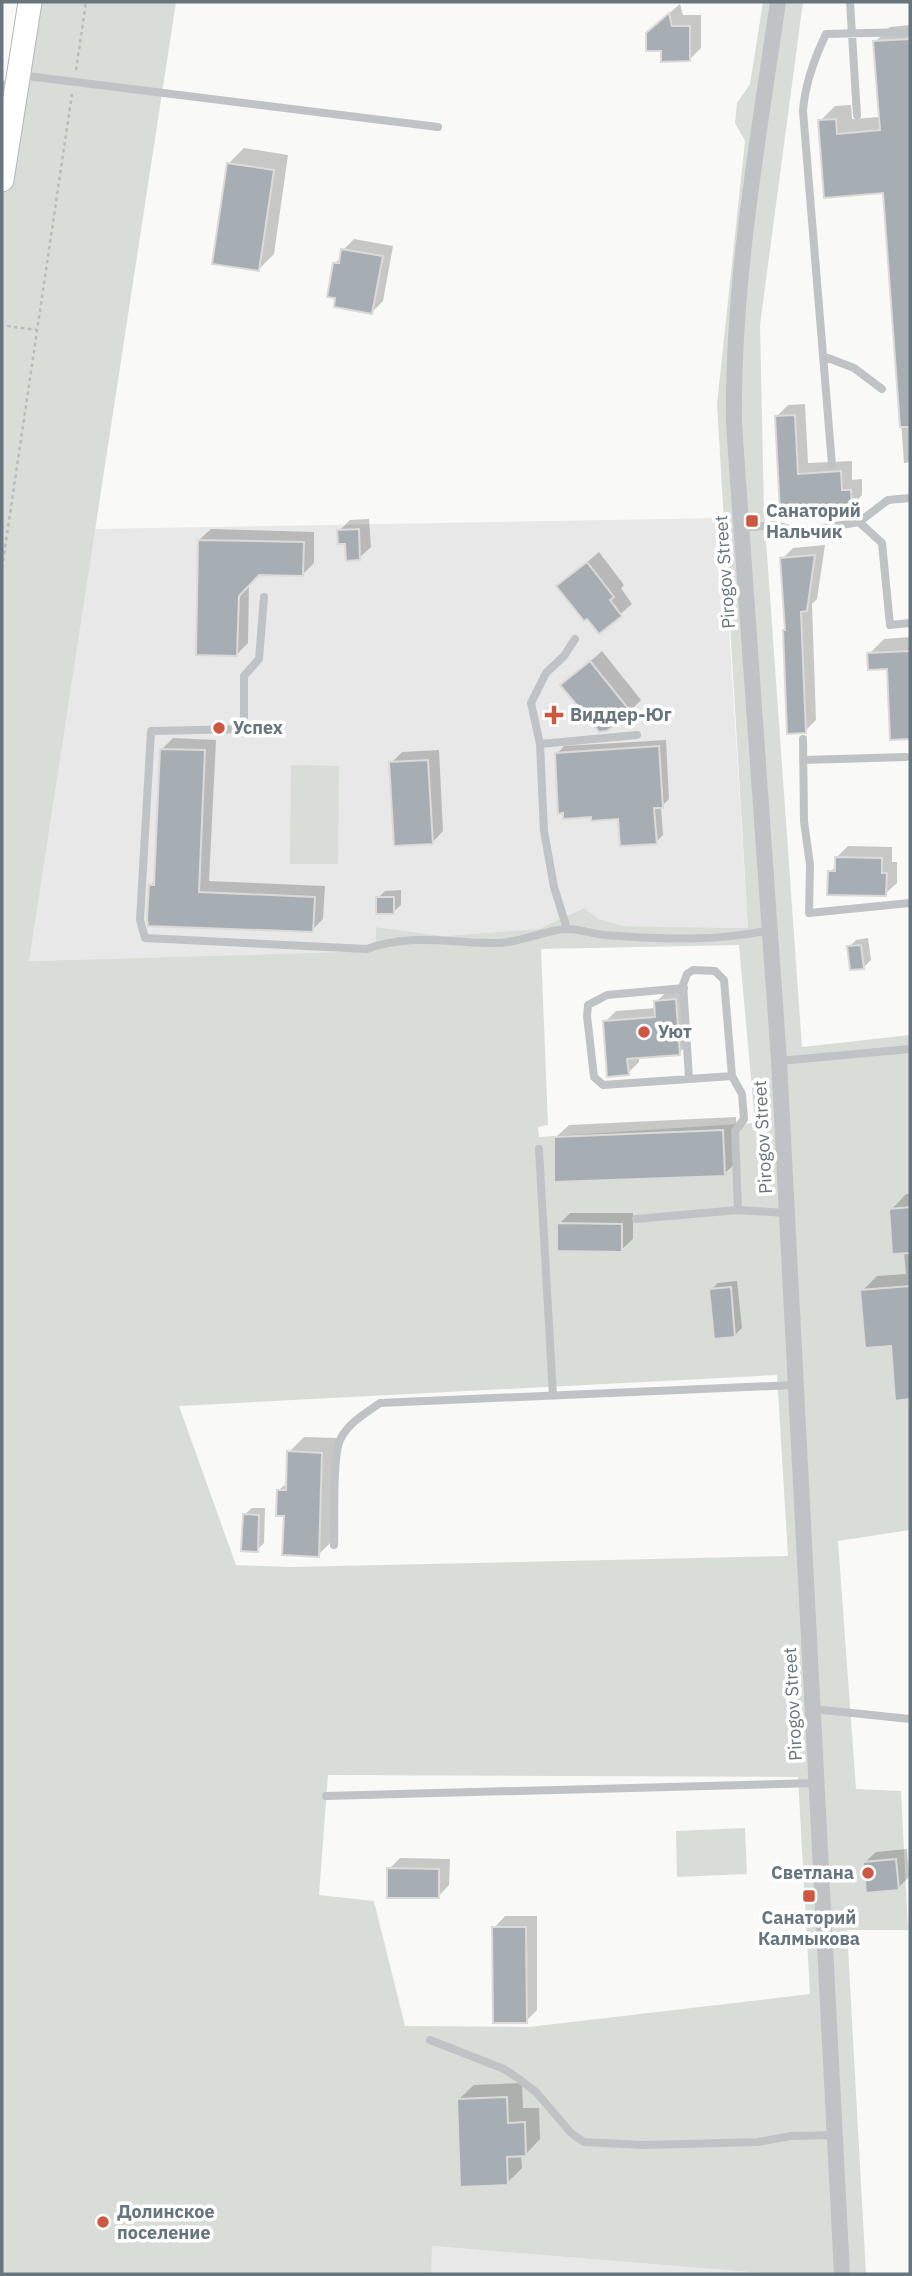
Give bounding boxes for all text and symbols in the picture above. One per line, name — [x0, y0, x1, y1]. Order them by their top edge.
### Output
place label: Санаторий Нальчик — [766, 499, 861, 543]
marker: Санаторий Нальчик — [744, 513, 760, 529]
street label: Pirogov Street — [709, 514, 740, 630]
place label: Виддер-Юг — [570, 703, 672, 726]
marker: Виддер-Юг — [544, 705, 564, 725]
place label: Успех — [233, 716, 283, 739]
marker: Успех — [211, 720, 227, 736]
place label: Уют — [658, 1020, 692, 1043]
marker: Уют — [636, 1024, 652, 1040]
street label: Pirogov Street — [748, 1080, 777, 1194]
street label: Pirogov Street — [778, 1647, 807, 1761]
place label: Светлана — [771, 1861, 854, 1884]
marker: Светлана — [860, 1865, 876, 1881]
marker: Санаторий Калмыкова — [801, 1888, 817, 1904]
place label: Санаторий Калмыкова — [758, 1906, 860, 1950]
place label: Долинское поселение — [117, 2200, 215, 2244]
marker: Долинское поселение — [95, 2214, 111, 2230]

